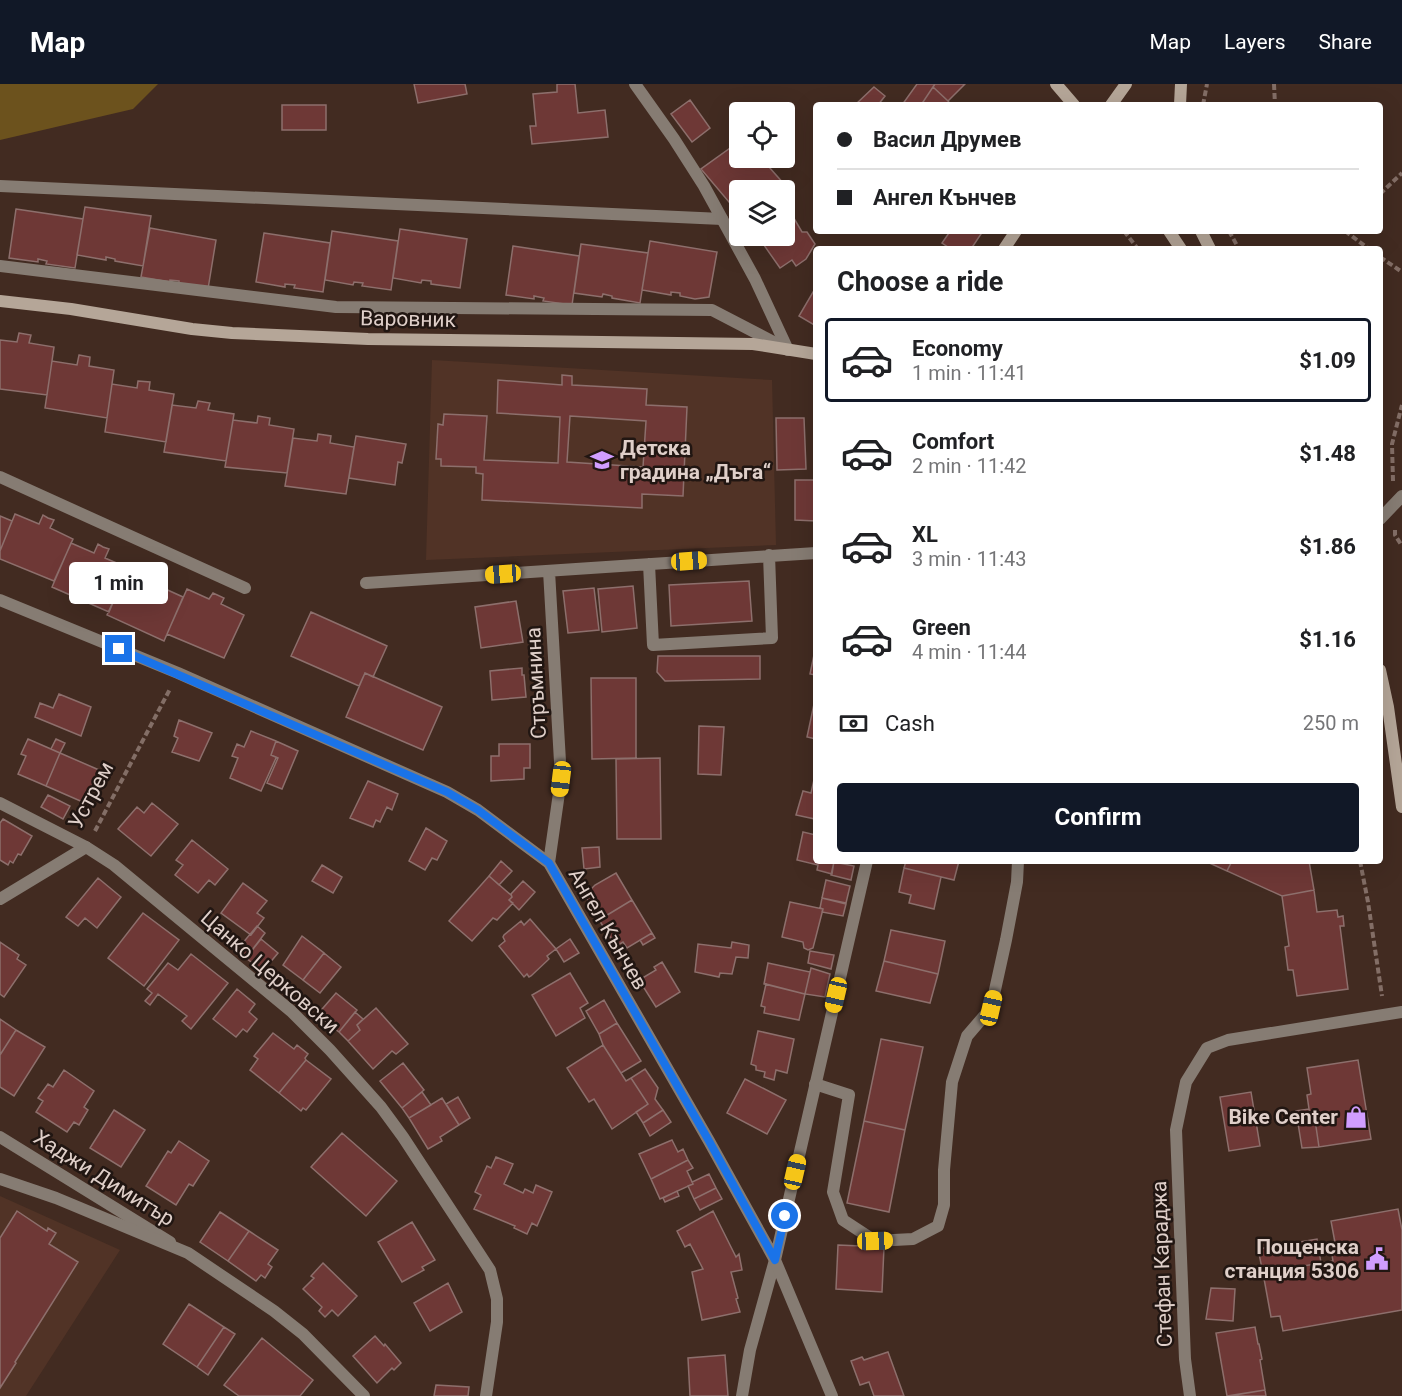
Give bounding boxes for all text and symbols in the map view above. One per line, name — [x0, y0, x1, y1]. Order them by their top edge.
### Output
text: Map — [30, 26, 85, 59]
text: Map — [1149, 30, 1191, 54]
text: Layers — [1224, 30, 1285, 54]
text: Share — [1318, 30, 1372, 54]
map controls — [729, 102, 795, 246]
button: locate — [729, 102, 795, 168]
text: Васил Друмев — [873, 127, 1021, 152]
button: layers — [729, 180, 795, 246]
text: Ангел Кънчев — [873, 185, 1016, 210]
text: Choose a ride — [837, 266, 1003, 298]
street label: Варовник — [360, 306, 457, 332]
icon: car — [840, 333, 894, 387]
text: Economy — [912, 336, 1003, 361]
text: $1.09 — [1299, 348, 1356, 373]
text: 1 min · 11:41 — [912, 361, 1027, 385]
icon: car — [840, 426, 894, 480]
text: Comfort — [912, 429, 994, 454]
place label: Детска градина „Дъга“ — [620, 436, 771, 484]
text: $1.48 — [1299, 441, 1356, 466]
school or university icon: Детска градина „Дъга“ — [589, 447, 615, 473]
text: 2 min · 11:42 — [912, 454, 1027, 478]
icon: car — [840, 519, 894, 573]
text: XL — [912, 522, 938, 547]
text: $1.86 — [1299, 534, 1356, 559]
text: 3 min · 11:43 — [912, 547, 1027, 571]
car — [670, 551, 708, 571]
callout: 1 min — [70, 562, 168, 604]
car — [484, 564, 522, 584]
text: 1 min — [93, 571, 144, 595]
icon: car — [840, 612, 894, 666]
text: Green — [912, 615, 971, 640]
street label: Стръмнина — [521, 626, 551, 740]
text: $1.16 — [1299, 627, 1356, 652]
route end — [105, 635, 132, 662]
text: 4 min · 11:44 — [912, 640, 1027, 664]
icon: cash — [837, 707, 870, 740]
text: Cash — [885, 711, 935, 736]
text: 250 m — [1303, 711, 1359, 735]
street label: Устрем — [63, 758, 119, 832]
car — [550, 760, 572, 798]
button: Confirm — [837, 783, 1359, 852]
street label: Ангел Кънчев — [564, 864, 652, 994]
street label: Цанко Церковски — [196, 906, 344, 1038]
car — [823, 975, 849, 1015]
car — [978, 988, 1004, 1028]
shop icon: Bike Center — [1343, 1104, 1369, 1130]
place label: Bike Center — [1228, 1105, 1338, 1129]
street label: Хаджи Димитър — [29, 1125, 179, 1231]
car — [782, 1152, 808, 1192]
street label: Стефан Караджа — [1147, 1180, 1177, 1348]
route start — [771, 1202, 798, 1229]
car — [857, 1231, 893, 1251]
place label: Пощенска станция 5306 — [1225, 1235, 1359, 1283]
public building icon: Пощенска станция 5306 — [1364, 1246, 1390, 1272]

